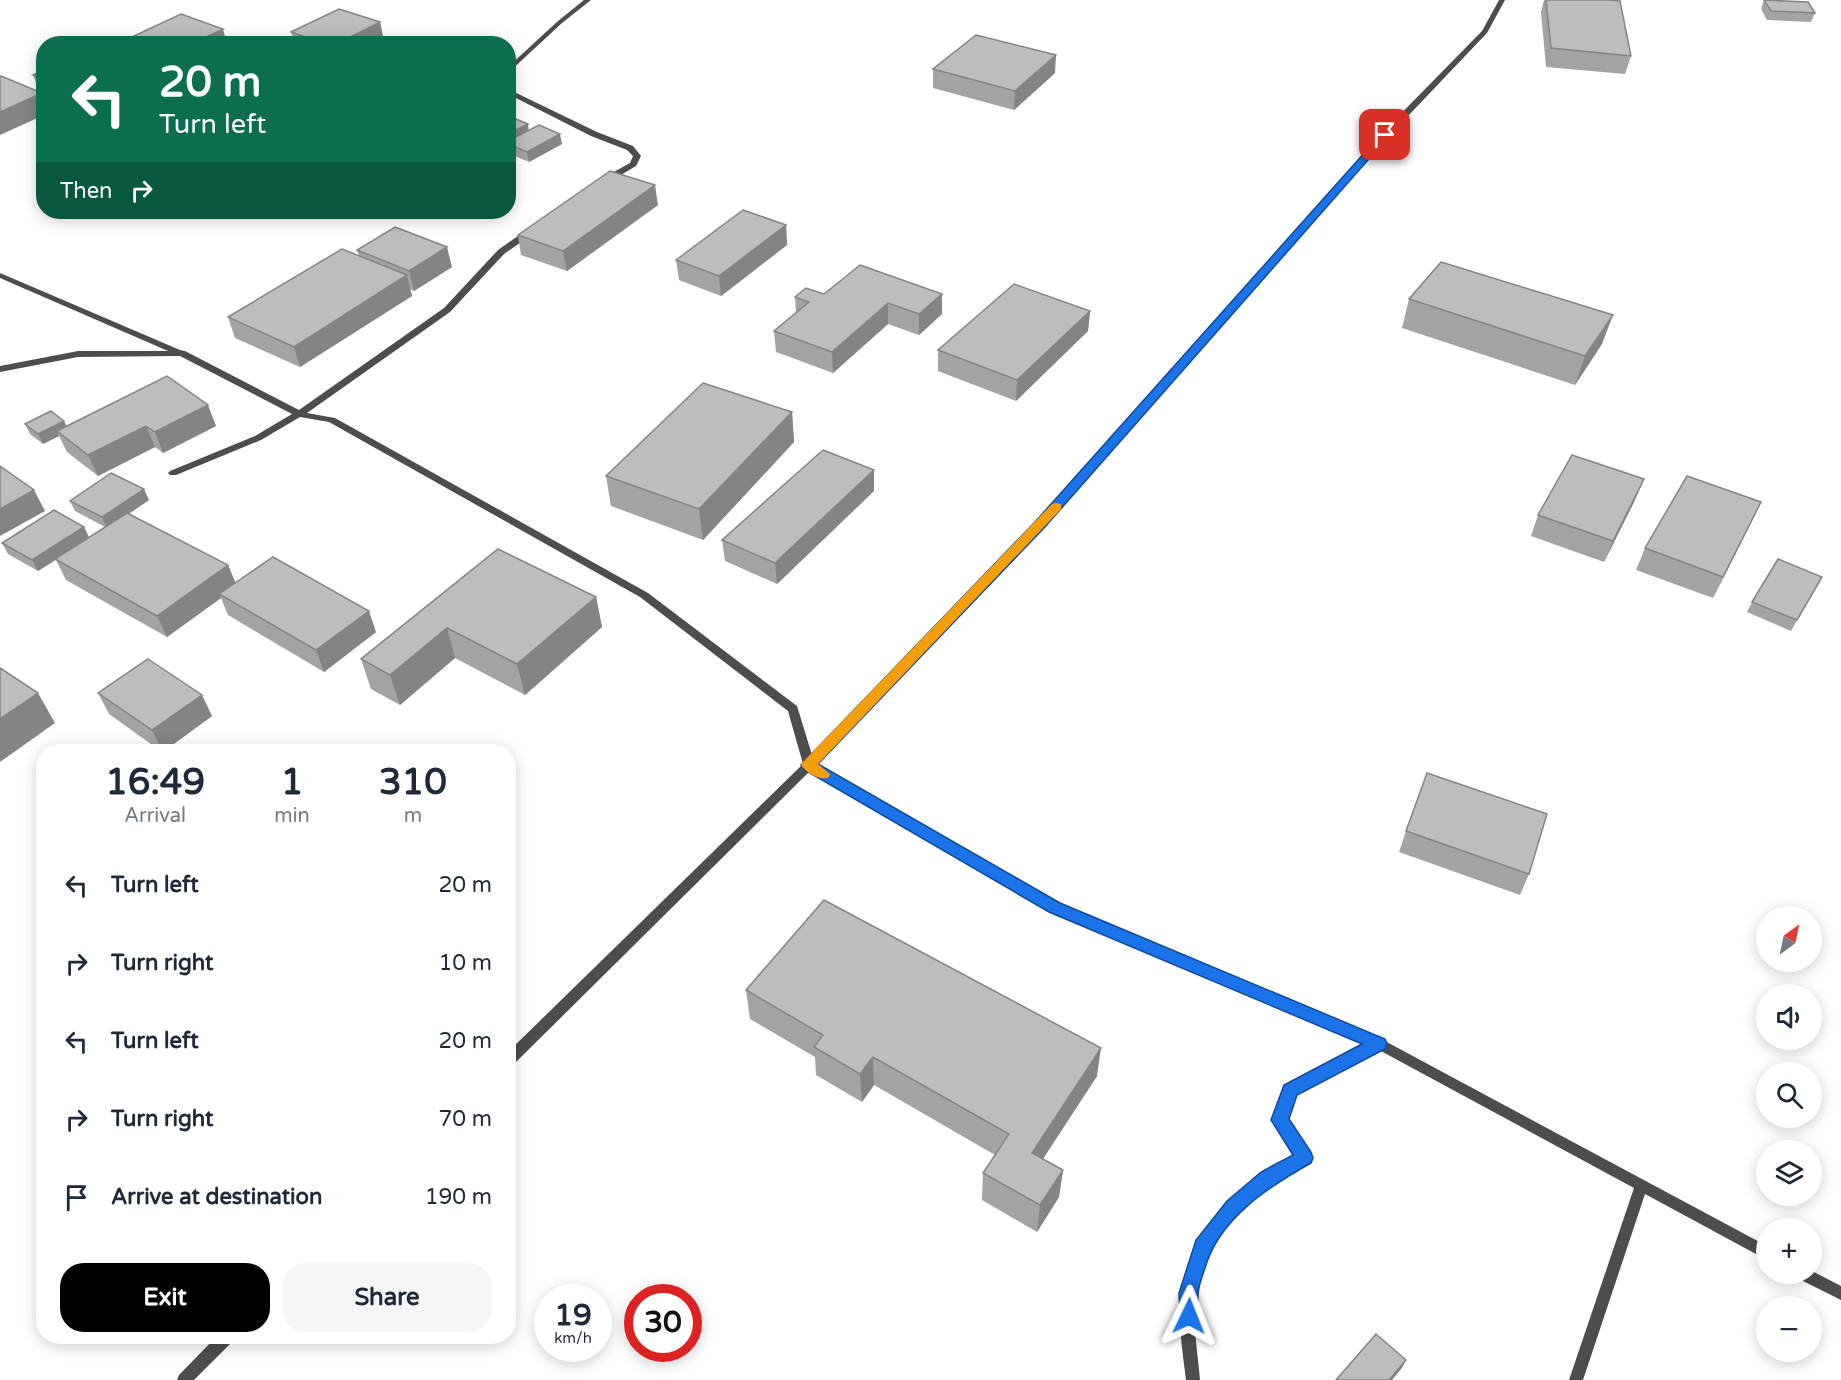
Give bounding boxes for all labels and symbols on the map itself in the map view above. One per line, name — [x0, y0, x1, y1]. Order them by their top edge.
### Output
pin — [1359, 109, 1410, 160]
north arrow — [1756, 906, 1822, 972]
speed limit sign: 30 — [624, 1284, 702, 1362]
position arrow — [1157, 1284, 1221, 1348]

